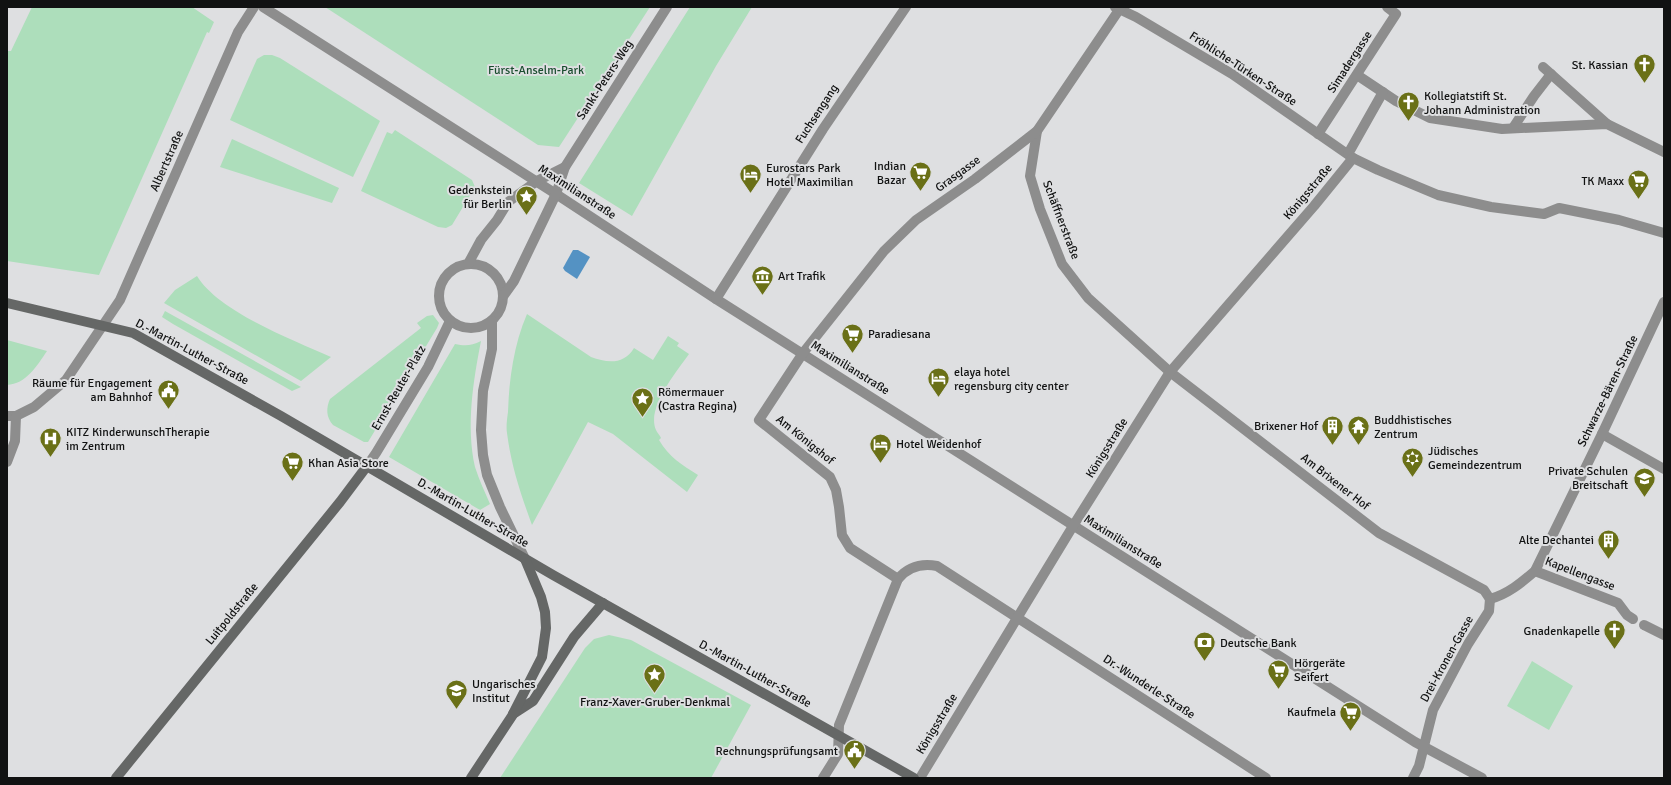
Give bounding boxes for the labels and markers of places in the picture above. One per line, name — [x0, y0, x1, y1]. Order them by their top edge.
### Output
church icon: St. Kassian — [1631, 52, 1657, 85]
place label: St. Kassian — [1572, 58, 1628, 73]
place label: Kollegiatstift St. Johann Administration — [1424, 89, 1540, 118]
church icon: Kollegiatstift St. Johann Administration — [1395, 90, 1421, 123]
place label: Indian Bazar — [874, 159, 907, 188]
supermarket icon: Indian Bazar — [908, 160, 934, 193]
place label: Eurostars Park Hotel Maximilian — [766, 161, 853, 190]
hotel icon: Eurostars Park Hotel Maximilian — [738, 162, 764, 195]
supermarket icon: TK Maxx — [1626, 168, 1652, 201]
place label: TK Maxx — [1581, 174, 1624, 189]
place label: Gedenkstein für Berlin — [448, 183, 512, 212]
place icon: Gedenkstein für Berlin — [514, 184, 540, 217]
museum icon: Art Trafik — [749, 263, 775, 296]
place label: Art Trafik — [778, 269, 826, 284]
supermarket icon: Paradiesana — [839, 321, 865, 354]
place label: Paradiesana — [868, 327, 931, 342]
place label: elaya hotel regensburg city center — [954, 365, 1069, 394]
hotel icon: elaya hotel regensburg city center — [925, 366, 951, 399]
place label: Räume für Engagement am Bahnhof — [32, 376, 153, 405]
public building icon: Räume für Engagement am Bahnhof — [155, 377, 181, 410]
place label: Römermauer (Castra Regina) — [658, 385, 737, 414]
place icon: Römermauer (Castra Regina) — [629, 386, 655, 419]
building icon: Brixener Hof — [1320, 413, 1346, 446]
place label: Buddhistisches Zentrum — [1374, 413, 1452, 442]
temple icon: Buddhistisches Zentrum — [1346, 414, 1372, 447]
place label: Brixener Hof — [1254, 419, 1319, 434]
place label: KITZ KinderwunschTherapie im Zentrum — [66, 425, 210, 454]
hospital icon: KITZ KinderwunschTherapie im Zentrum — [38, 426, 64, 459]
hotel icon: Hotel Weidenhof — [868, 431, 894, 464]
place label: Hotel Weidenhof — [896, 437, 982, 452]
place label: Jüdisches Gemeindezentrum — [1428, 444, 1522, 473]
synagogue icon: Jüdisches Gemeindezentrum — [1399, 445, 1425, 478]
supermarket icon: Khan Asia Store — [279, 450, 305, 483]
place label: Khan Asia Store — [308, 456, 389, 471]
place label: Private Schulen Breitschaft — [1548, 464, 1628, 493]
school or university icon: Private Schulen Breitschaft — [1631, 465, 1657, 498]
building icon: Alte Dechantei — [1596, 527, 1622, 560]
place label: Alte Dechantei — [1519, 533, 1594, 548]
church icon: Gnadenkapelle — [1602, 618, 1628, 651]
place label: Gnadenkapelle — [1524, 624, 1600, 639]
bank icon: Deutsche Bank — [1191, 630, 1217, 663]
place label: Deutsche Bank — [1220, 636, 1297, 651]
place label: Hörgeräte Seifert — [1294, 656, 1345, 685]
supermarket icon: Hörgeräte Seifert — [1265, 657, 1291, 690]
place icon: Franz-Xaver-Gruber-Denkmal — [642, 662, 668, 695]
place label: Ungarisches Institut — [472, 677, 536, 706]
school or university icon: Ungarisches Institut — [444, 678, 470, 711]
place label: Franz-Xaver-Gruber-Denkmal — [580, 695, 730, 710]
supermarket icon: Kaufmela — [1338, 699, 1364, 732]
place label: Kaufmela — [1287, 705, 1336, 720]
public building icon: Rechnungsprüfungsamt — [841, 738, 867, 771]
place label: Rechnungsprüfungsamt — [716, 744, 838, 759]

